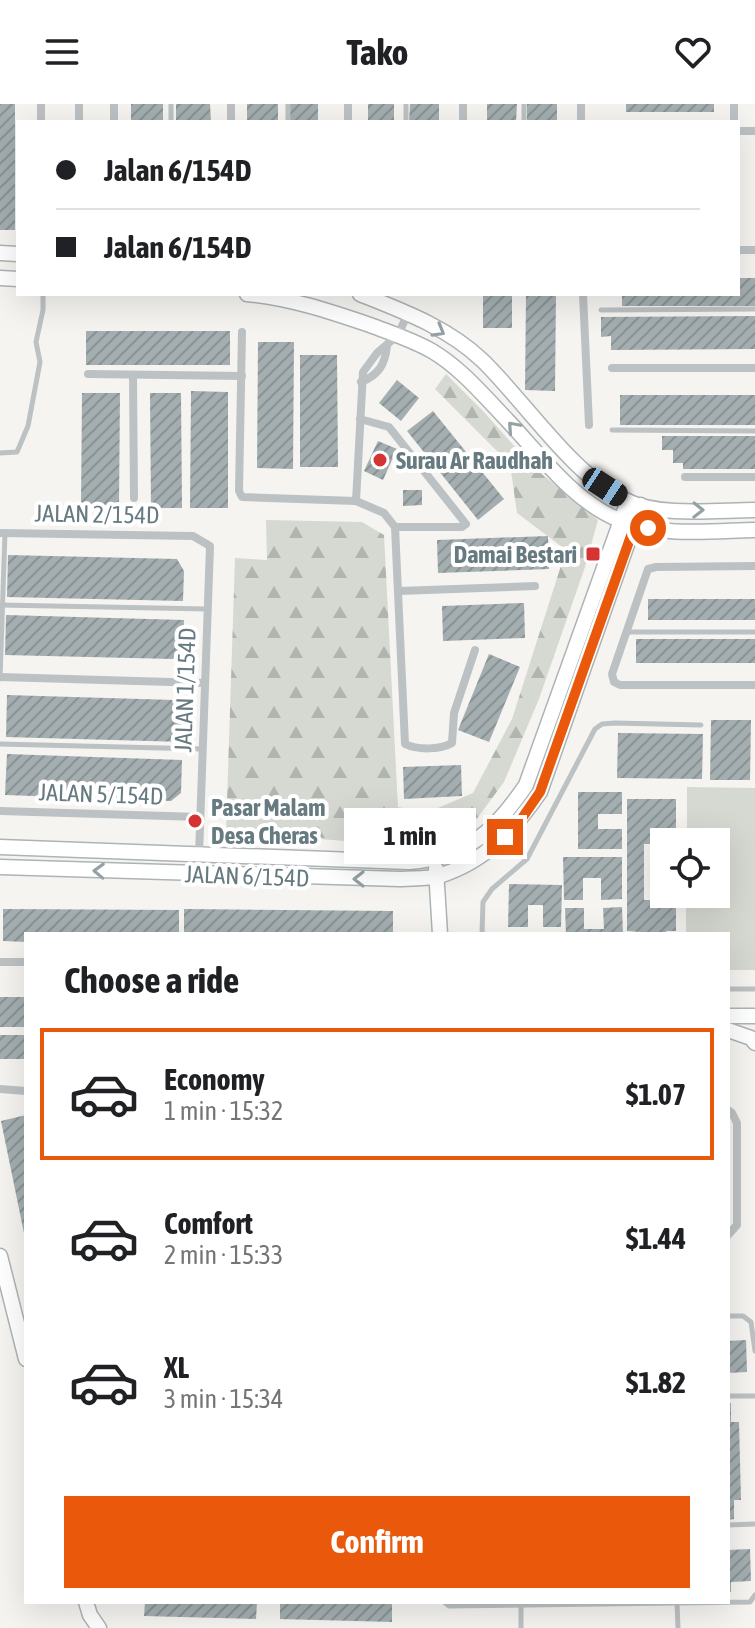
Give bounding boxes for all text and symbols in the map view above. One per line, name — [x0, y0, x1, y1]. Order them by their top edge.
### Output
icon: menu — [40, 30, 84, 74]
icon: heart — [671, 30, 715, 74]
text: Tako — [346, 31, 409, 73]
text: Jalan 6/154D — [104, 153, 251, 187]
text: Jalan 6/154D — [104, 230, 251, 264]
one-way arrow — [431, 321, 445, 337]
one-way arrow — [509, 422, 523, 437]
place label: Surau Ar Raudhah — [396, 447, 553, 474]
marker: Surau Ar Raudhah — [371, 451, 389, 469]
car — [578, 464, 632, 510]
street label: JALAN 2/154D — [34, 499, 160, 529]
one-way arrow — [692, 501, 705, 519]
route start — [630, 510, 666, 546]
place label: Damai Bestari — [454, 541, 577, 568]
marker: Damai Bestari — [584, 545, 602, 563]
street label: JALAN 1/154D — [169, 627, 201, 753]
street label: JALAN 5/154D — [38, 778, 164, 810]
place label: Pasar Malam Desa Cheras — [211, 794, 325, 849]
callout: 1 min — [345, 809, 477, 865]
marker: Pasar Malam Desa Cheras — [186, 812, 204, 830]
route end — [487, 819, 523, 855]
text: 1 min — [383, 821, 437, 851]
map controls — [650, 828, 730, 908]
button: locate — [650, 828, 730, 908]
street label: JALAN 6/154D — [184, 860, 310, 892]
one-way arrow — [92, 862, 105, 879]
one-way arrow — [352, 870, 365, 888]
text: Choose a ride — [64, 959, 239, 1001]
icon: car — [68, 1058, 140, 1130]
text: Economy — [164, 1062, 265, 1096]
text: $1.07 — [626, 1077, 686, 1111]
text: 1 min · 15:32 — [164, 1096, 283, 1126]
icon: car — [68, 1202, 140, 1274]
text: Comfort — [164, 1206, 253, 1240]
text: $1.44 — [626, 1221, 686, 1255]
text: 2 min · 15:33 — [164, 1240, 283, 1270]
icon: car — [68, 1346, 140, 1418]
text: XL — [164, 1350, 189, 1384]
text: $1.82 — [626, 1365, 686, 1399]
text: 3 min · 15:34 — [164, 1384, 283, 1414]
button: Confirm — [64, 1496, 690, 1588]

